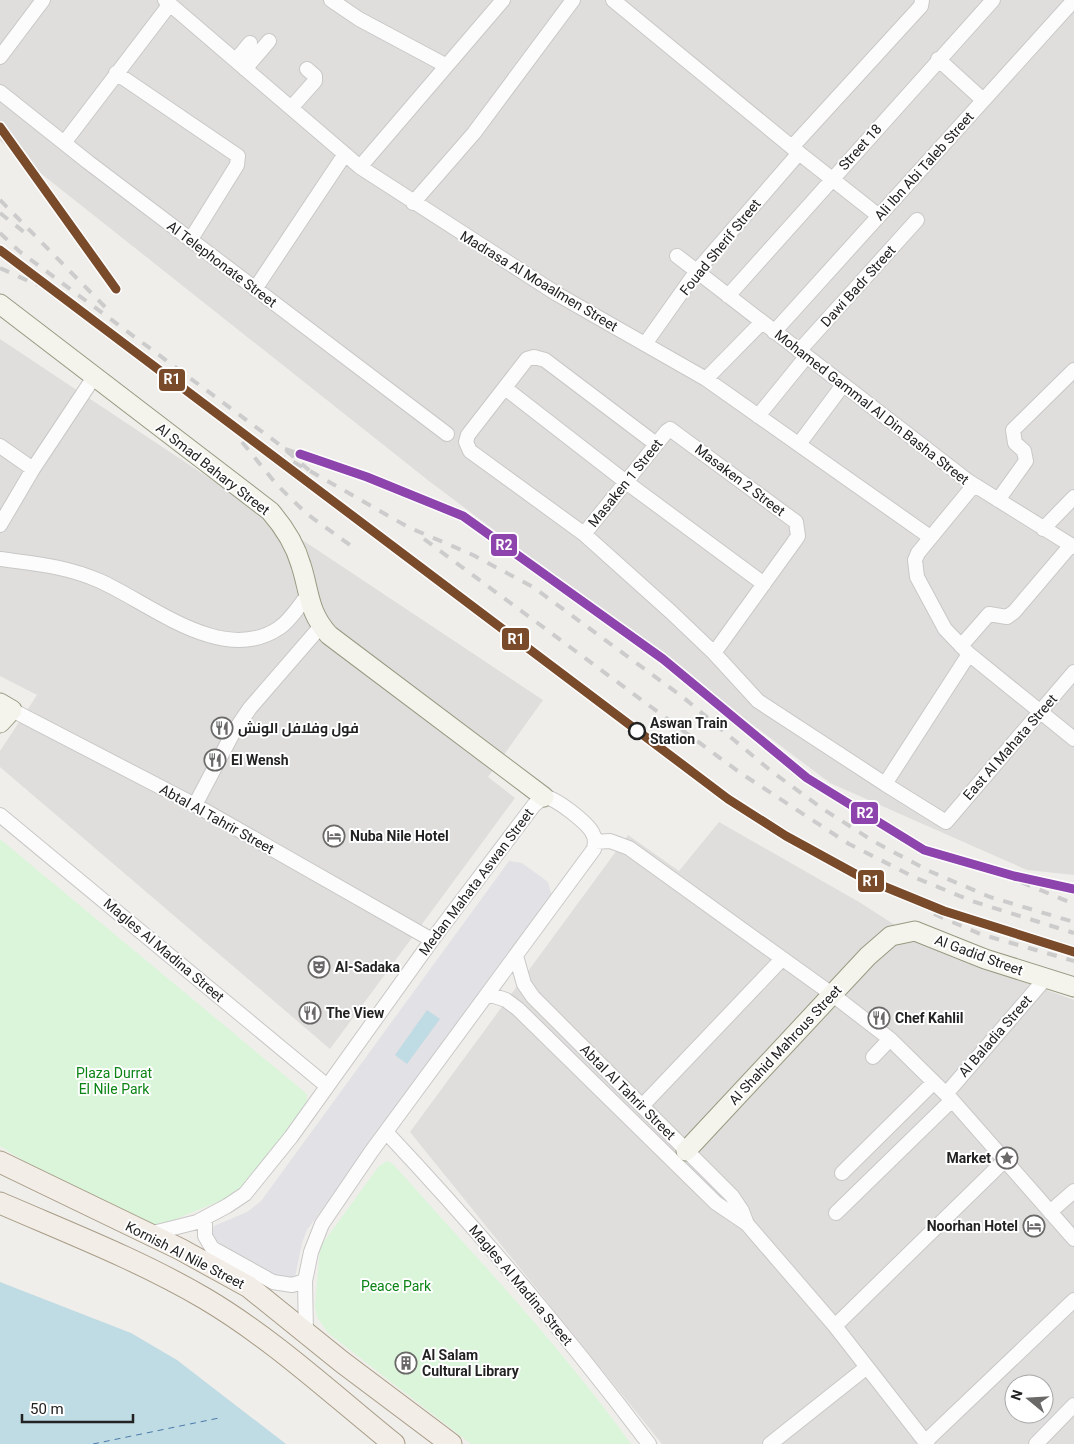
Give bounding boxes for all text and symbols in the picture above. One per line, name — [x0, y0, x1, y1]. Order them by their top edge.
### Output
street label: Ali Ibn Abi Taleb Street — [871, 108, 977, 223]
street label: Street 18 — [835, 121, 885, 173]
street label: Fouad Sherif Street — [676, 195, 764, 298]
street label: Al Telephonate Street — [164, 218, 280, 311]
street label: Madrasa Al Moaalmen Street — [457, 228, 621, 335]
street label: Dawi Badr Street — [817, 242, 899, 330]
street label: Mohamed Gammal Al Din Basha Street — [772, 326, 973, 488]
line badge: R1 — [158, 368, 186, 392]
text: R1 — [163, 371, 181, 387]
street label: Al Smad Bahary Street — [153, 420, 273, 518]
street label: Masaken 1 Street — [585, 435, 666, 530]
street label: Masaken 2 Street — [692, 441, 788, 519]
line badge: R2 — [490, 533, 518, 557]
text: R2 — [495, 537, 513, 553]
line badge: R1 — [501, 627, 530, 651]
text: R1 — [507, 631, 525, 647]
street label: East Al Mahata Street — [960, 691, 1060, 803]
place label: Aswan Train Station — [650, 715, 728, 747]
restaurant icon: فول وفلافل الونش — [210, 716, 234, 740]
place label: فول وفلافل الونش — [238, 720, 359, 737]
marker: Aswan Train Station — [628, 722, 646, 740]
restaurant icon: El Wensh — [203, 748, 227, 772]
place label: El Wensh — [231, 752, 289, 768]
street label: Abtal Al Tahrir Street — [157, 781, 277, 857]
line badge: R2 — [850, 801, 879, 825]
street label: Medan Mahata Aswan Street — [415, 805, 537, 959]
text: R2 — [856, 805, 874, 821]
hotel icon: Nuba Nile Hotel — [322, 824, 346, 848]
place label: Nuba Nile Hotel — [350, 828, 449, 844]
line badge: R1 — [857, 869, 885, 893]
text: R1 — [862, 873, 880, 889]
street label: Magles Al Madina Street — [101, 895, 228, 1005]
street label: Al Gadid Street — [933, 932, 1026, 979]
theatre icon: Al-Sadaka — [307, 955, 331, 979]
place label: Al-Sadaka — [335, 959, 401, 975]
street label: Al Shahid Mahrous Street — [725, 982, 845, 1108]
street label: Al Baladia Street — [955, 992, 1035, 1080]
restaurant icon: The View — [298, 1001, 322, 1025]
place label: The View — [326, 1005, 385, 1021]
restaurant icon: Chef Kahlil — [867, 1006, 891, 1030]
place label: Chef Kahlil — [895, 1010, 963, 1026]
street label: Abtal Al Tahrir Street — [577, 1041, 679, 1143]
park label: Plaza Durrat El Nile Park — [76, 1065, 153, 1097]
place icon: Market — [995, 1146, 1019, 1170]
place label: Market — [946, 1150, 991, 1166]
hotel icon: Noorhan Hotel — [1022, 1214, 1046, 1238]
street label: Kornish Al Nile Street — [123, 1218, 248, 1292]
place label: Noorhan Hotel — [927, 1218, 1018, 1234]
street label: Magles Al Madina Street — [466, 1222, 576, 1349]
park label: Peace Park — [361, 1278, 432, 1294]
place label: Al Salam Cultural Library — [422, 1347, 520, 1379]
building icon: Al Salam Cultural Library — [394, 1351, 418, 1375]
north arrow — [1004, 1374, 1054, 1424]
text: N — [1007, 1388, 1026, 1402]
scale bar — [22, 1392, 134, 1424]
text: 50 m — [30, 1400, 64, 1418]

